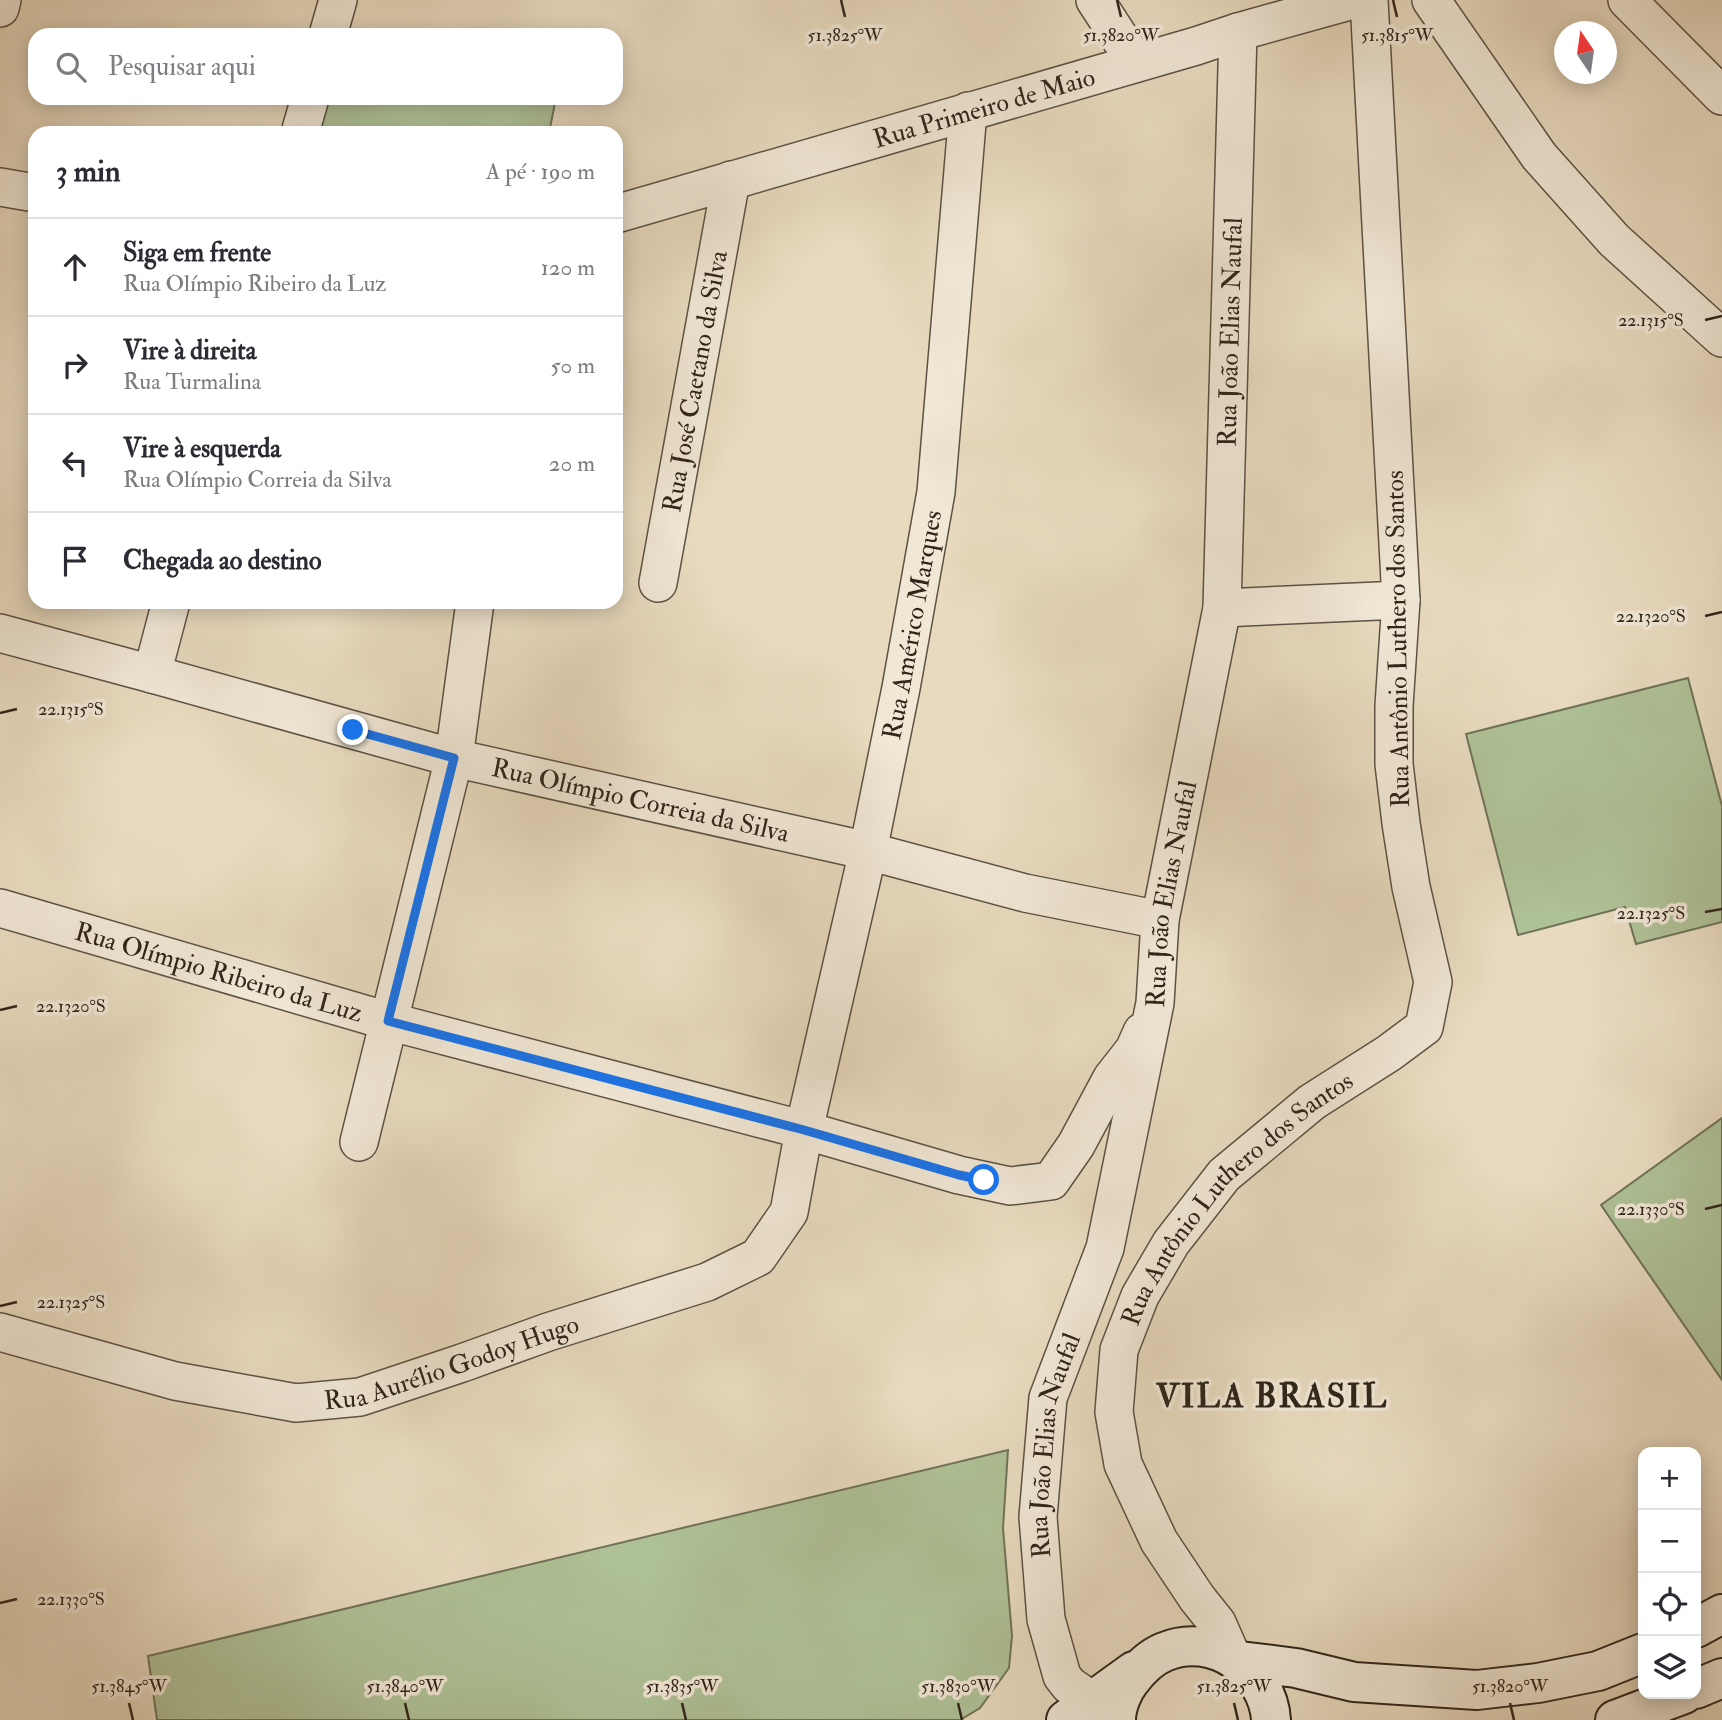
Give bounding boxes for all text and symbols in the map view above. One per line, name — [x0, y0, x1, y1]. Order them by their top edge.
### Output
north arrow — [1554, 21, 1617, 84]
text: 51.3825°W — [808, 24, 883, 47]
text: 51.3820°W — [1083, 24, 1160, 47]
text: 51.3815°W — [1361, 24, 1434, 47]
search box — [28, 28, 623, 105]
icon: search — [52, 48, 90, 86]
text: Pesquisar aqui — [108, 51, 256, 83]
street label: Rua Primeiro de Maio — [870, 61, 1099, 156]
text: 3 min — [56, 153, 121, 190]
text: A pé · 190 m — [486, 157, 595, 186]
street label: Rua João Elias Naufal — [1211, 217, 1250, 447]
text: Siga em frente — [123, 237, 271, 269]
icon: ahead — [56, 248, 94, 286]
street label: Rua José Caetano da Silva — [656, 248, 735, 515]
text: 120 m — [541, 253, 595, 282]
text: Rua Olímpio Ribeiro da Luz — [123, 269, 386, 298]
text: 22.1315°S — [1618, 309, 1684, 332]
text: Vire à direita — [123, 335, 256, 367]
icon: right — [56, 346, 94, 384]
text: 50 m — [551, 351, 595, 380]
text: Rua Turmalina — [123, 367, 261, 396]
text: Vire à esquerda — [123, 433, 281, 465]
icon: left — [56, 444, 94, 482]
text: 20 m — [549, 449, 595, 478]
text: Rua Olímpio Correia da Silva — [123, 465, 392, 494]
street label: Rua Antônio Luthero dos Santos — [1379, 470, 1417, 808]
street label: Rua Américo Marques — [876, 508, 949, 743]
icon: arrive — [56, 542, 94, 580]
text: Chegada ao destino — [123, 545, 321, 577]
text: 22.1320°S — [1616, 605, 1686, 628]
text: 22.1315°S — [38, 698, 104, 721]
route end — [337, 714, 368, 745]
street label: Rua Olímpio Correia da Silva — [488, 752, 792, 850]
street label: Rua João Elias Naufal — [1140, 778, 1204, 1008]
text: 22.1325°S — [1617, 902, 1685, 925]
street label: Rua Olímpio Ribeiro da Luz — [71, 916, 367, 1030]
text: 22.1320°S — [36, 995, 106, 1018]
street label: Rua Antônio Luthero dos Santos — [1115, 1065, 1359, 1331]
route start — [968, 1164, 999, 1195]
text: 22.1330°S — [1617, 1198, 1685, 1221]
text: 22.1325°S — [37, 1291, 105, 1314]
street label: Rua Aurélio Godoy Hugo — [323, 1308, 583, 1417]
street label: Rua João Elias Naufal — [1023, 1328, 1088, 1559]
district label: VILA BRASIL — [1155, 1376, 1388, 1417]
map controls — [1638, 1447, 1701, 1699]
button: + — [1638, 1447, 1701, 1510]
button: − — [1638, 1510, 1701, 1573]
button: locate — [1638, 1573, 1701, 1636]
text: 22.1330°S — [37, 1588, 105, 1611]
button: layers — [1638, 1636, 1701, 1699]
text: 51.3845°W — [91, 1675, 167, 1698]
text: 51.3840°W — [367, 1675, 444, 1698]
text: 51.3835°W — [646, 1675, 719, 1698]
text: 51.3830°W — [921, 1675, 996, 1698]
text: 51.3825°W — [1197, 1675, 1272, 1698]
text: 51.3820°W — [1472, 1675, 1549, 1698]

